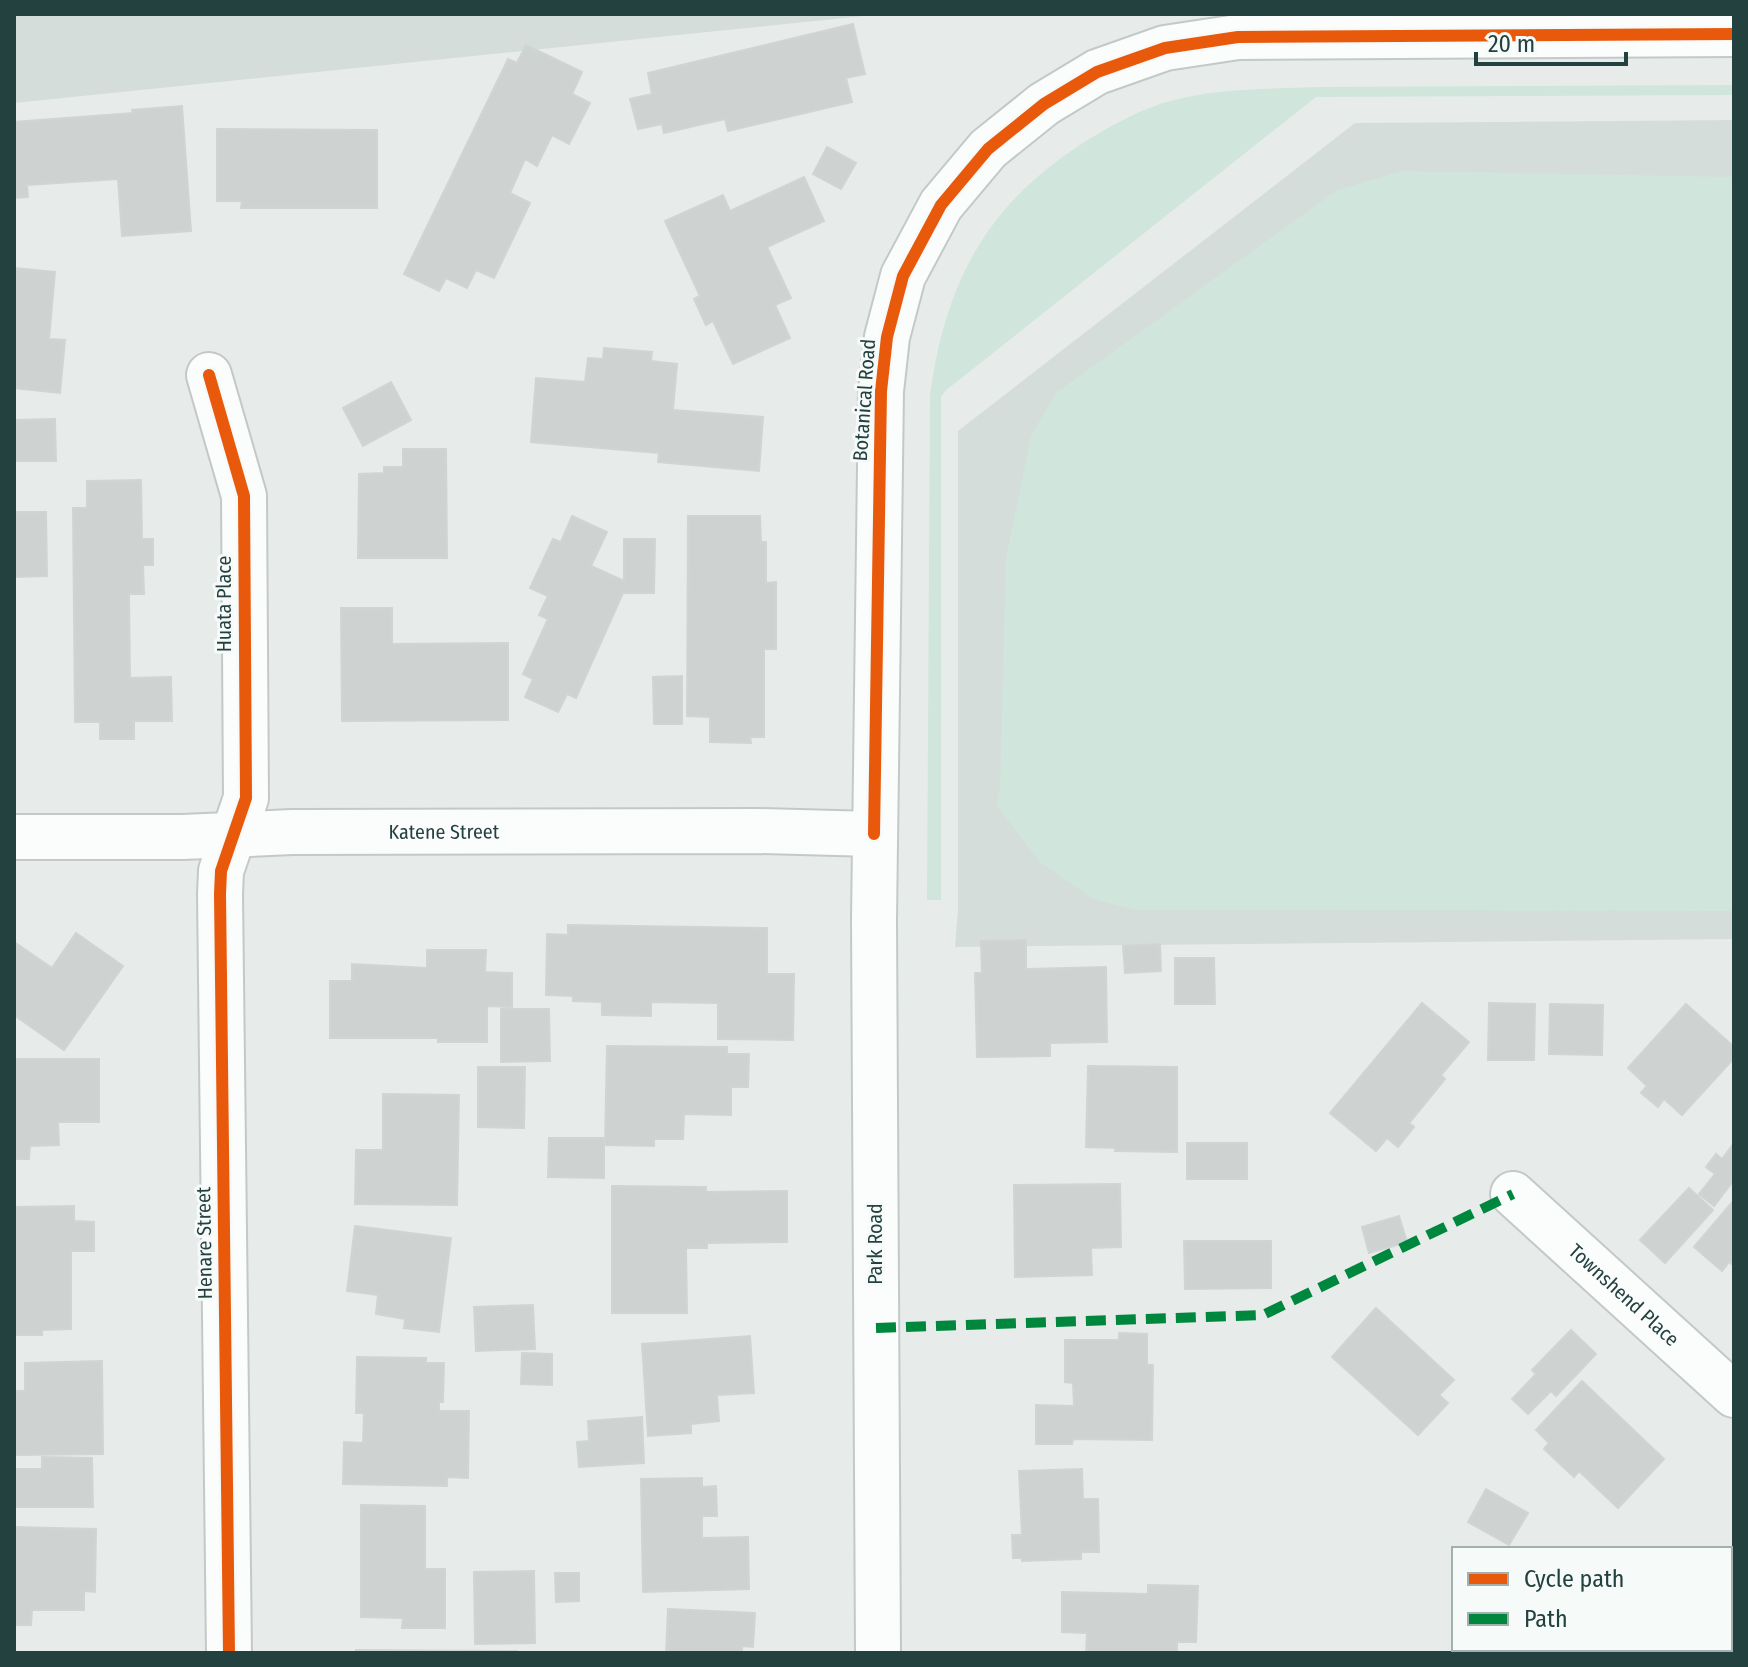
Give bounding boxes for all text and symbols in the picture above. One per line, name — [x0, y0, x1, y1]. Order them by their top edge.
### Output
scale bar — [1476, 16, 1626, 66]
text: 20 m — [1488, 30, 1535, 58]
street label: Botanical Road — [848, 338, 880, 462]
street label: Huata Place — [212, 556, 236, 652]
street label: Katene Street — [388, 820, 500, 844]
street label: Henare Street — [191, 1186, 217, 1299]
street label: Park Road — [863, 1203, 887, 1285]
street label: Townshend Place — [1564, 1239, 1684, 1351]
legend — [1452, 1547, 1732, 1651]
text: Cycle path — [1524, 1565, 1624, 1593]
text: Path — [1524, 1605, 1568, 1633]

